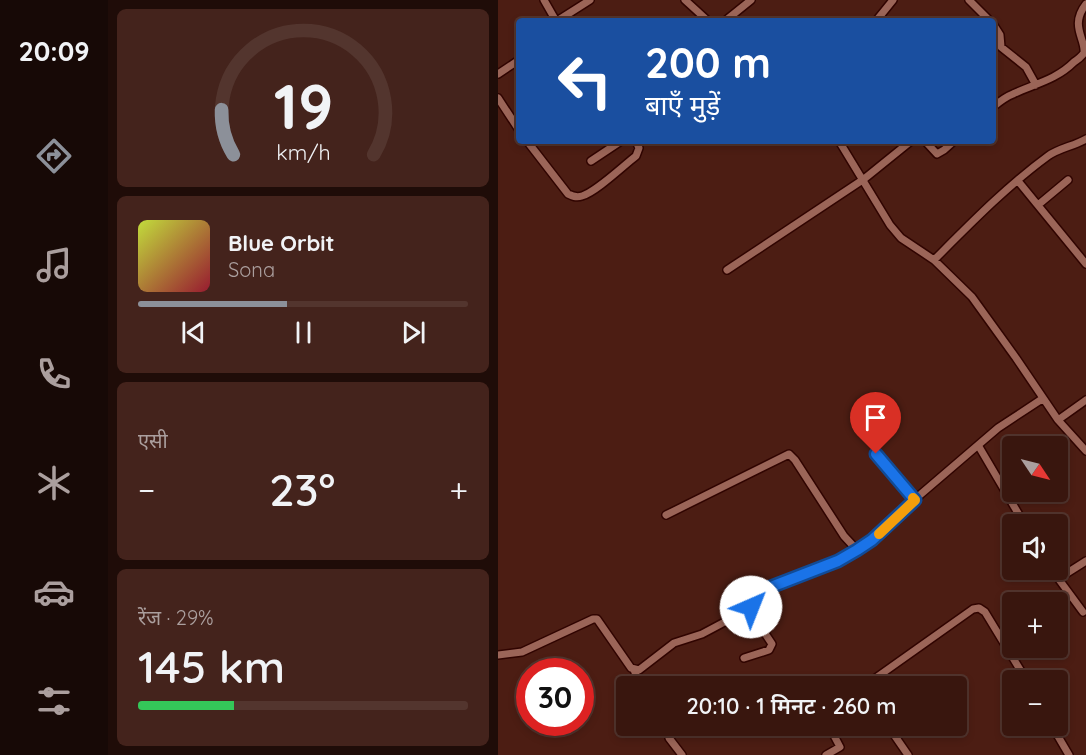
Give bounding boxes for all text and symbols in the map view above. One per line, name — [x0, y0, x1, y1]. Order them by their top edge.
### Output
text: 20:09 — [18, 34, 90, 68]
text: 200 m — [645, 36, 771, 89]
icon: left — [546, 42, 624, 120]
text: 19 — [273, 67, 333, 145]
text: बाएँ मुड़ें — [645, 88, 720, 122]
icon: directions — [33, 135, 75, 177]
text: km/h — [276, 139, 330, 165]
text: Blue Orbit — [228, 229, 334, 257]
icon: music — [33, 244, 75, 286]
text: Sona — [228, 257, 275, 282]
icon: previous — [177, 316, 210, 349]
icon: pause — [287, 316, 320, 349]
icon: next — [397, 316, 430, 349]
icon: phone — [33, 353, 75, 395]
pin — [850, 392, 901, 454]
icon: arrive — [859, 401, 892, 434]
text: एसी — [138, 428, 168, 453]
north arrow — [1002, 436, 1068, 502]
map controls — [1002, 436, 1068, 736]
text: 23° — [269, 461, 335, 517]
icon: climate — [33, 462, 75, 504]
text: − — [138, 469, 155, 510]
text: + — [449, 469, 468, 510]
button: sound — [1002, 514, 1068, 580]
icon: car — [33, 571, 75, 613]
position arrow — [719, 575, 783, 639]
button: + — [1002, 592, 1068, 658]
text: रेंज · 29% — [138, 605, 214, 630]
text: 145 km — [138, 638, 285, 694]
speed limit sign: 30 — [516, 658, 594, 736]
button: − — [1002, 670, 1068, 736]
icon: filters — [33, 680, 75, 722]
text: 20:10 · 1 मिनट · 260 m — [686, 692, 897, 720]

